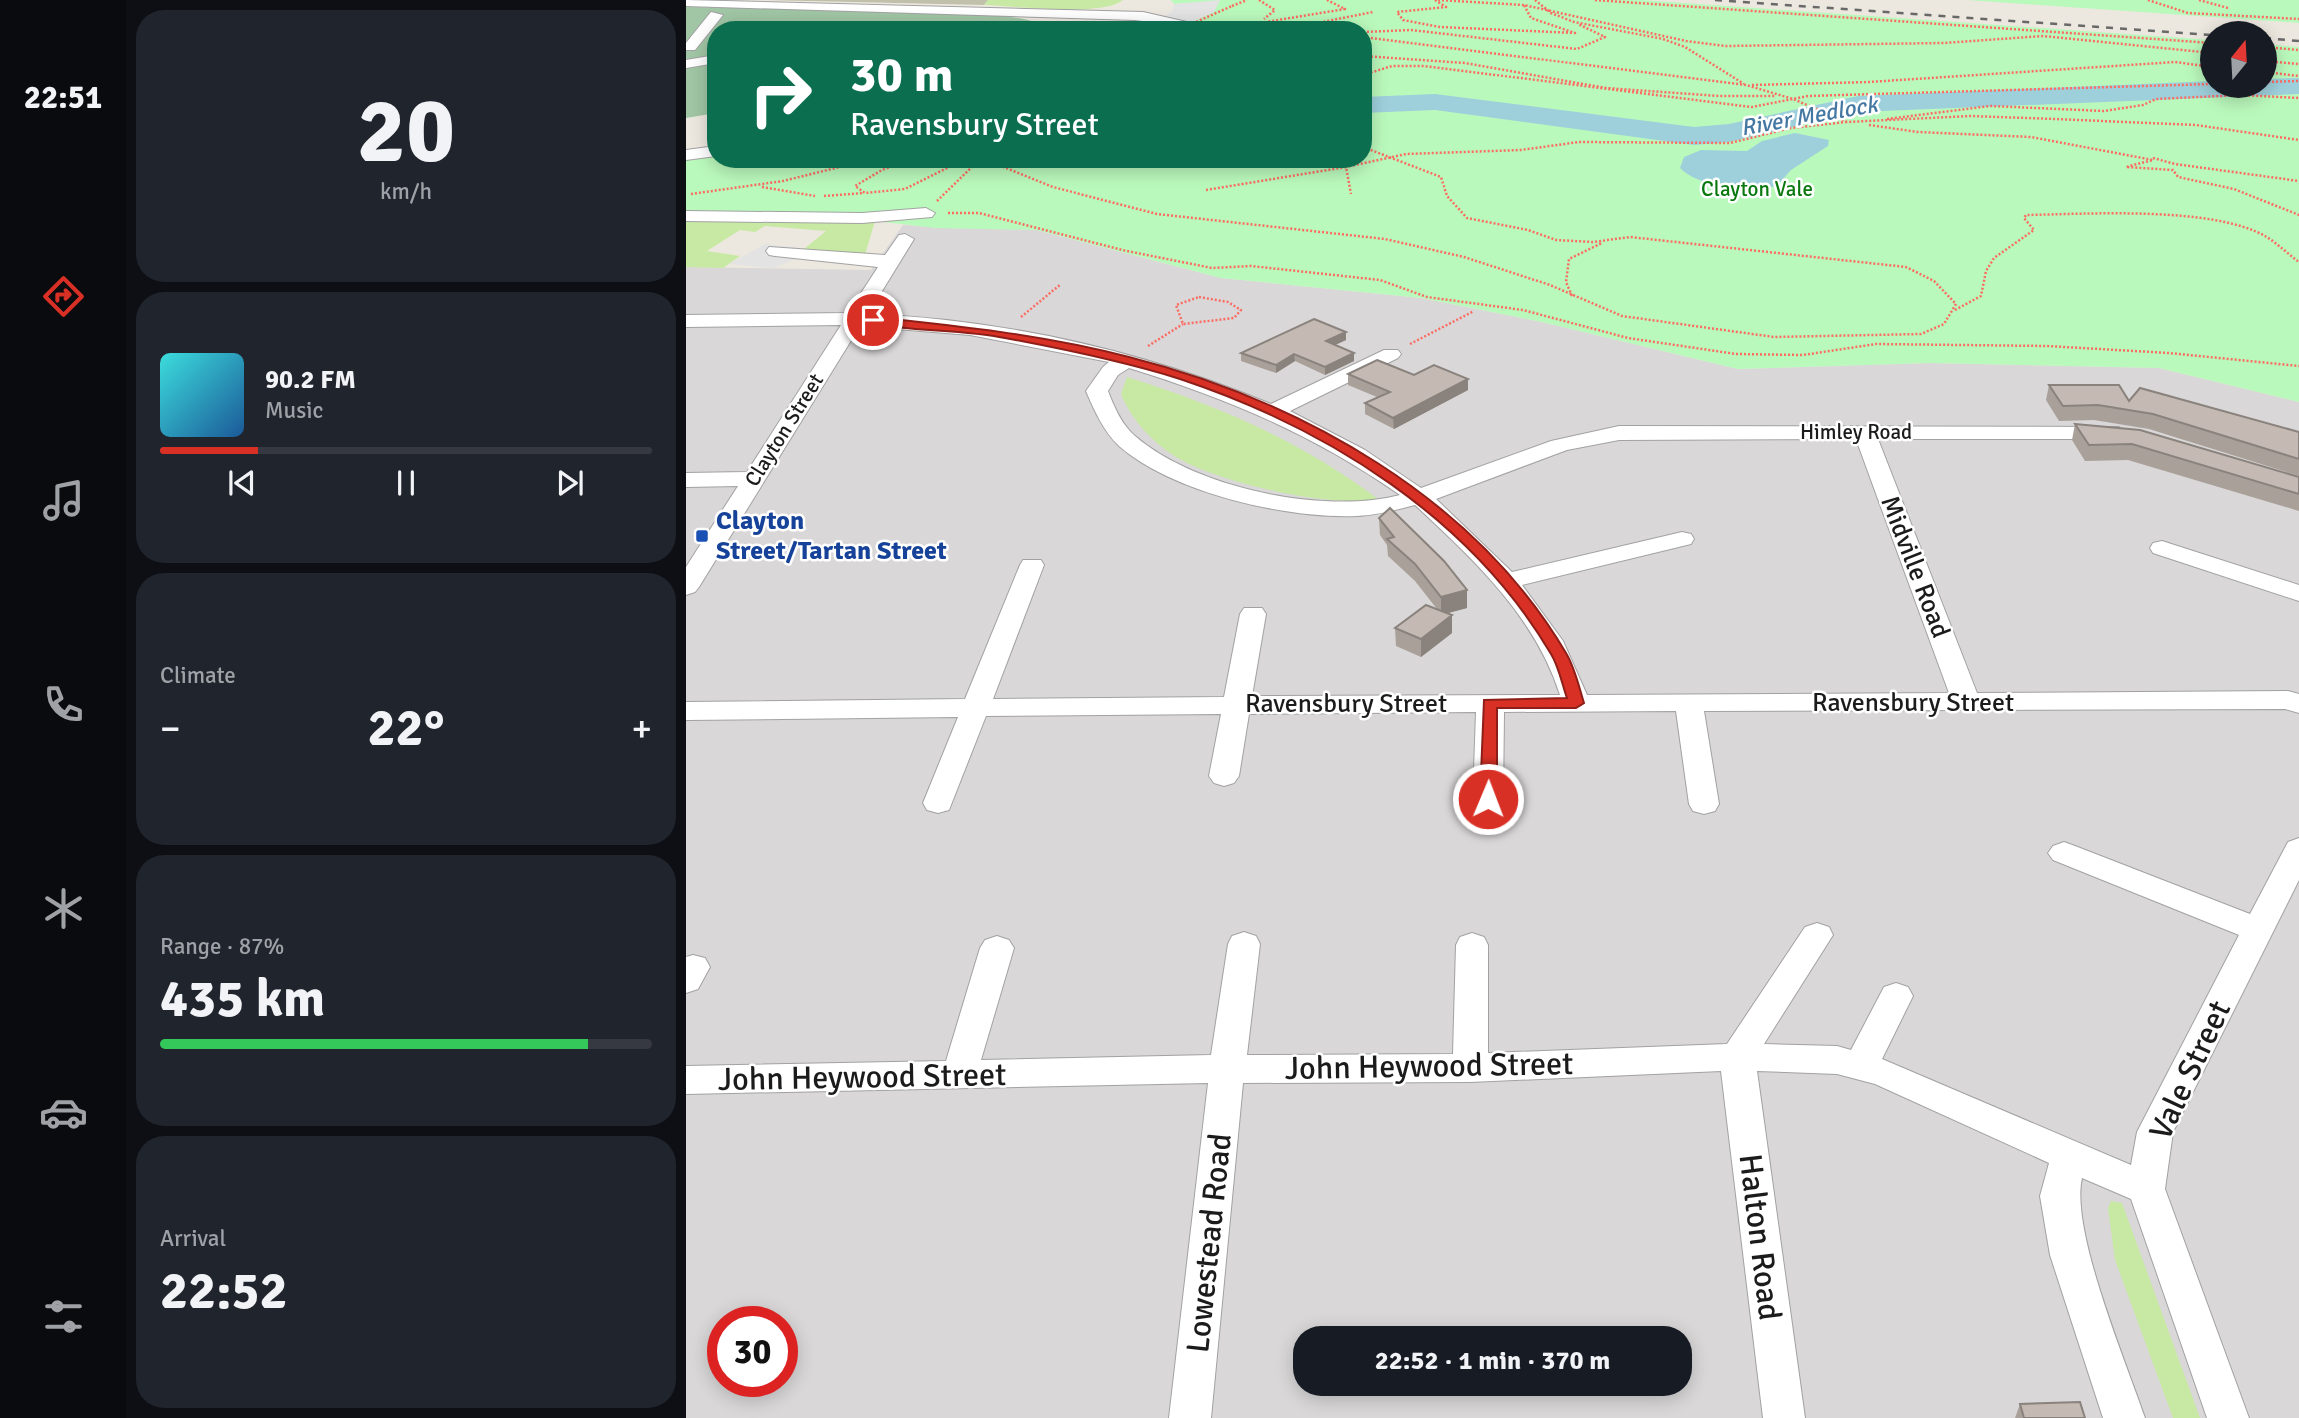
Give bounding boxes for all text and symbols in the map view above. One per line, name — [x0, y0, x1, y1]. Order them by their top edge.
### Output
north arrow — [2200, 21, 2277, 98]
map controls — [2200, 21, 2277, 98]
text: 30 m — [850, 45, 953, 105]
icon: right — [735, 49, 826, 140]
text: 20 — [357, 75, 455, 188]
text: 22:51 — [24, 78, 102, 117]
water label: River Medlock — [1738, 89, 1882, 142]
text: Ravensbury Street — [850, 105, 1099, 144]
park label: Clayton Vale — [1701, 176, 1813, 202]
text: km/h — [380, 177, 432, 206]
icon: directions — [39, 272, 88, 321]
pin — [843, 290, 903, 350]
icon: arrive — [854, 301, 892, 339]
text: 90.2 FM — [265, 364, 356, 396]
street label: Clayton Street — [739, 369, 829, 491]
text: Music — [265, 396, 323, 425]
street label: Himley Road — [1800, 419, 1912, 445]
icon: previous — [223, 464, 261, 502]
icon: pause — [387, 464, 425, 502]
icon: next — [551, 464, 589, 502]
icon: music — [39, 476, 88, 525]
street label: Midville Road — [1873, 491, 1957, 643]
place label: Clayton Street/Tartan Street — [716, 505, 947, 567]
marker: Clayton Street/Tartan Street — [694, 528, 710, 544]
text: Climate — [160, 661, 236, 690]
icon: phone — [39, 680, 88, 729]
street label: Ravensbury Street — [1812, 687, 2014, 719]
street label: Ravensbury Street — [1245, 688, 1447, 720]
text: 22° — [368, 696, 444, 760]
text: − — [160, 705, 181, 752]
text: + — [631, 705, 652, 752]
position arrow — [1451, 762, 1525, 836]
icon: climate — [39, 884, 88, 933]
text: Range · 87% — [160, 932, 284, 961]
text: 435 km — [160, 967, 325, 1031]
street label: Vale Street — [2141, 994, 2239, 1146]
street label: John Heywood Street — [1284, 1044, 1574, 1088]
street label: John Heywood Street — [717, 1055, 1007, 1099]
icon: car — [39, 1088, 88, 1137]
street label: Lowestead Road — [1178, 1131, 1240, 1355]
street label: Halton Road — [1730, 1152, 1790, 1322]
text: Arrival — [160, 1224, 226, 1253]
text: 22:52 — [160, 1259, 288, 1323]
icon: filters — [39, 1292, 88, 1341]
speed limit sign: 30 — [707, 1306, 798, 1397]
text: 22:52 · 1 min · 370 m — [1375, 1345, 1610, 1377]

